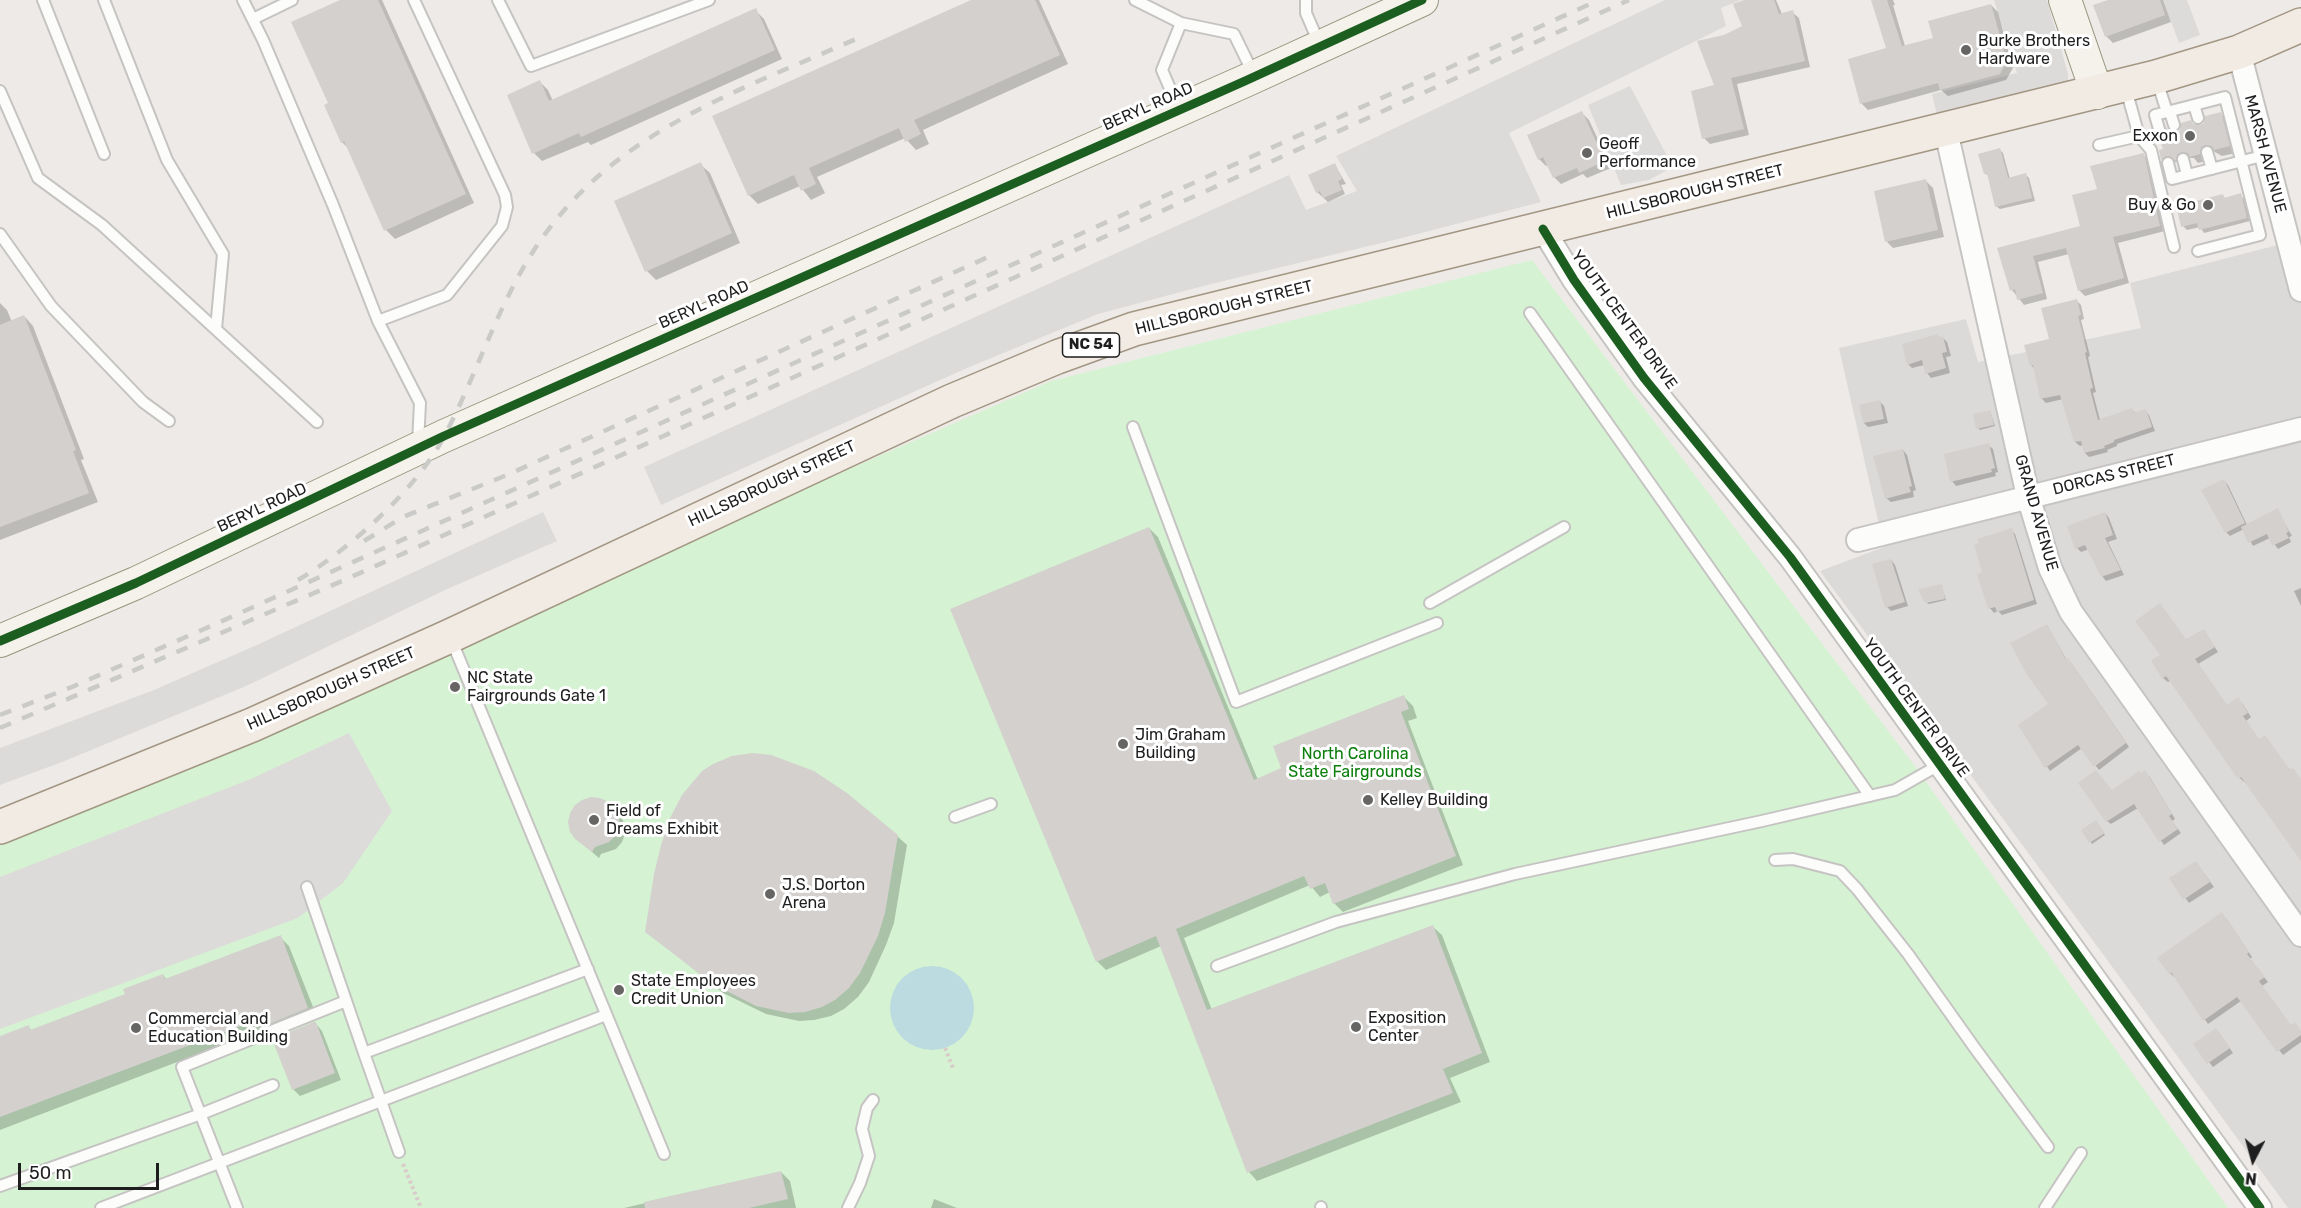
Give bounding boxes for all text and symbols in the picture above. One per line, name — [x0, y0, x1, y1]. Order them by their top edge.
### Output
place label: Burke Brothers Hardware — [1978, 31, 2090, 69]
marker: Burke Brothers Hardware — [1959, 43, 1973, 57]
street label: BERYL ROAD — [1100, 79, 1196, 135]
street label: MARSH AVENUE — [2240, 93, 2290, 215]
place label: Exxon — [2132, 126, 2178, 146]
marker: Exxon — [2183, 129, 2197, 143]
place label: Geoff Performance — [1599, 134, 1696, 172]
marker: Geoff Performance — [1580, 146, 1594, 160]
street label: HILLSBOROUGH STREET — [1604, 161, 1786, 223]
place label: Buy & Go — [2128, 195, 2196, 215]
marker: Buy & Go — [2201, 198, 2215, 212]
street label: YOUTH CENTER DRIVE — [1567, 247, 1681, 393]
street label: BERYL ROAD — [656, 277, 752, 333]
street label: HILLSBOROUGH STREET — [1133, 277, 1315, 339]
road number: NC 54 — [1062, 333, 1120, 357]
street label: HILLSBOROUGH STREET — [685, 437, 859, 531]
street label: DORCAS STREET — [2051, 451, 2177, 499]
street label: GRAND AVENUE — [2010, 453, 2062, 573]
street label: BERYL ROAD — [214, 479, 310, 537]
street label: YOUTH CENTER DRIVE — [1859, 635, 1973, 781]
street label: HILLSBOROUGH STREET — [244, 643, 418, 735]
place label: NC State Fairgrounds Gate 1 — [467, 668, 606, 706]
marker: NC State Fairgrounds Gate 1 — [448, 680, 462, 694]
place label: Jim Graham Building — [1135, 725, 1226, 763]
marker: Jim Graham Building — [1116, 737, 1130, 751]
park label: North Carolina State Fairgrounds — [1288, 744, 1422, 782]
place label: Kelley Building — [1380, 790, 1488, 810]
marker: Kelley Building — [1361, 793, 1375, 807]
place label: Field of Dreams Exhibit — [606, 801, 719, 839]
marker: Field of Dreams Exhibit — [587, 813, 601, 827]
place label: J.S. Dorton Arena — [782, 875, 865, 913]
marker: J.S. Dorton Arena — [763, 887, 777, 901]
place label: State Employees Credit Union — [631, 971, 756, 1009]
marker: State Employees Credit Union — [612, 983, 626, 997]
place label: Exposition Center — [1368, 1008, 1446, 1046]
place label: Commercial and Education Building — [148, 1009, 288, 1047]
marker: Exposition Center — [1349, 1020, 1363, 1034]
marker: Commercial and Education Building — [129, 1021, 143, 1035]
north arrow — [2223, 1130, 2283, 1190]
scale bar — [21, 1151, 162, 1189]
text: 50 m — [29, 1162, 72, 1184]
text: N — [2244, 1168, 2258, 1188]

